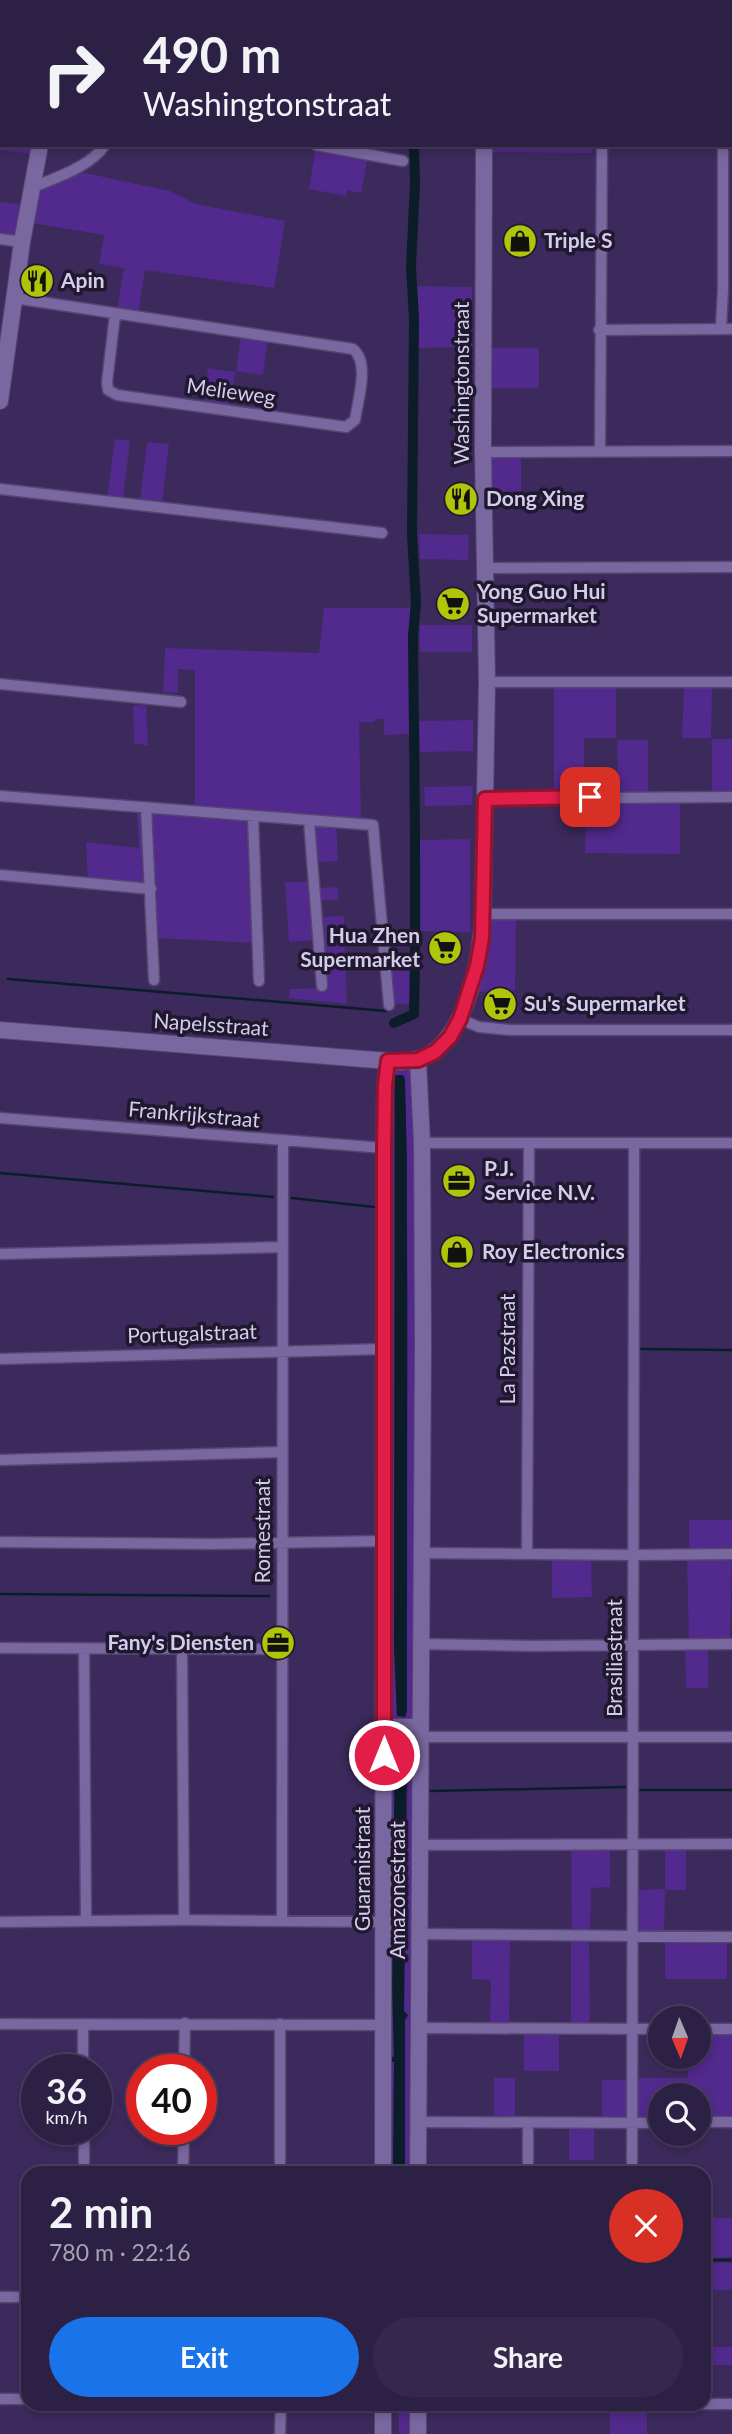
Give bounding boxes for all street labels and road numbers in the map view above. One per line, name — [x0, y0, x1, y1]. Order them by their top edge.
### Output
street label: Washingtonstraat — [448, 301, 473, 464]
street label: Melieweg — [185, 372, 277, 409]
street label: Napelsstraat — [153, 1007, 270, 1040]
street label: Frankrijkstraat — [127, 1095, 261, 1132]
street label: La Pazstraat — [494, 1293, 519, 1405]
street label: Portugalstraat — [127, 1318, 258, 1347]
street label: Romestraat — [249, 1478, 274, 1584]
street label: Brasiliastraat — [601, 1598, 626, 1717]
street label: Guaranistraat — [349, 1806, 374, 1931]
street label: Amazonestraat — [384, 1820, 409, 1959]

